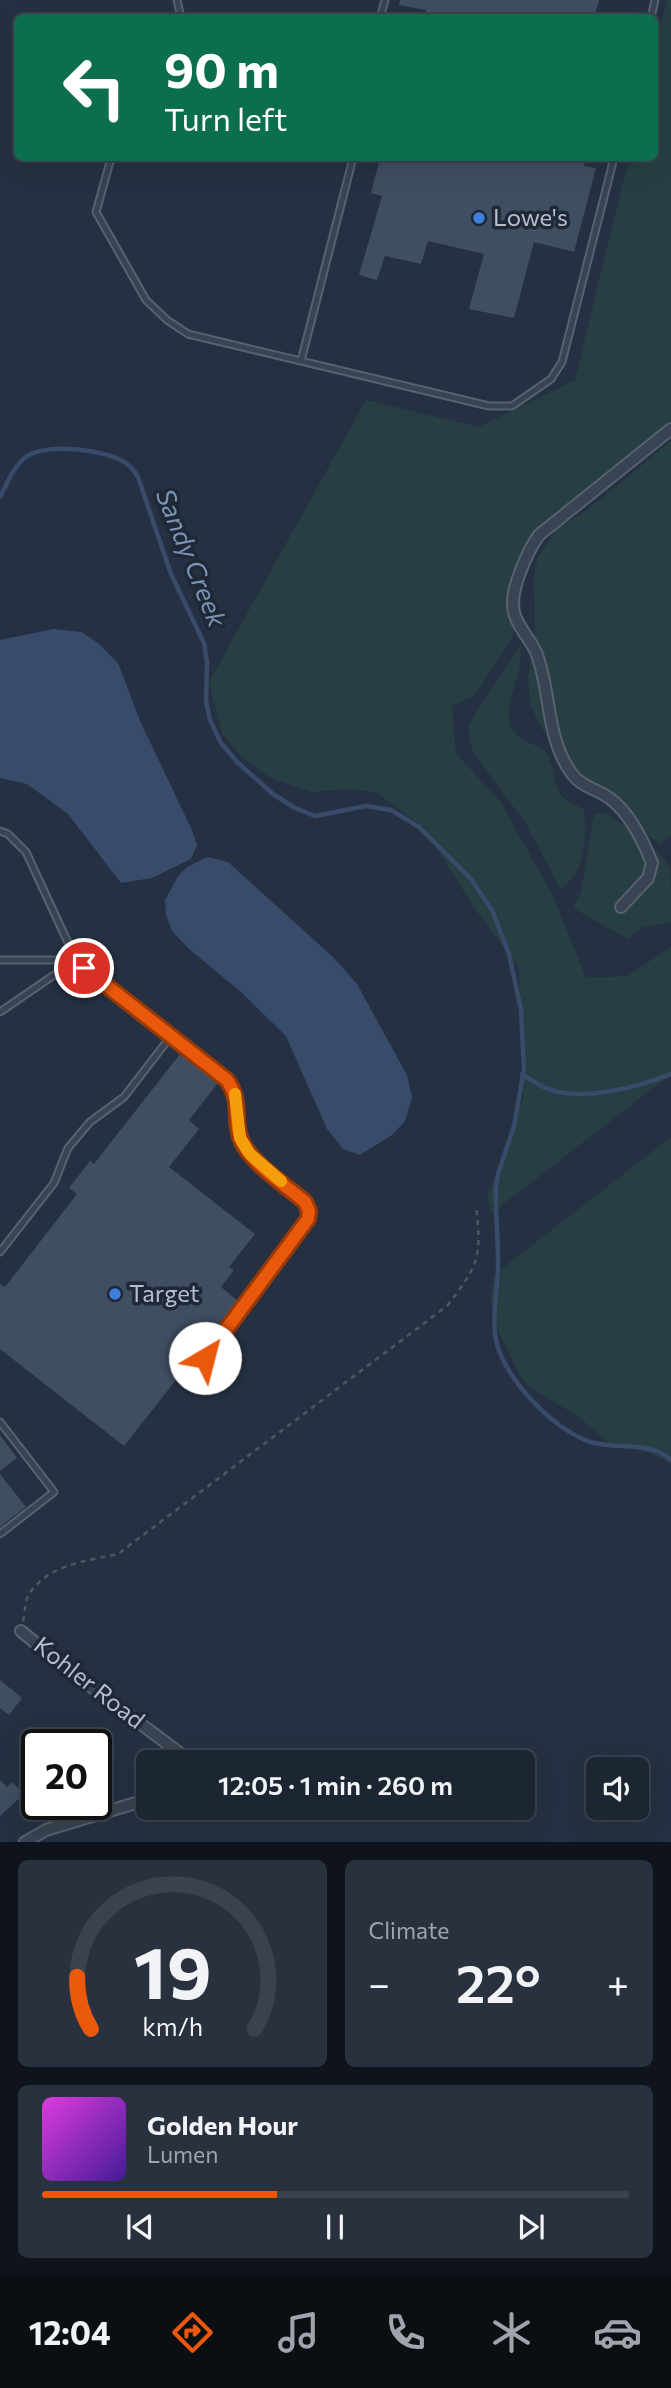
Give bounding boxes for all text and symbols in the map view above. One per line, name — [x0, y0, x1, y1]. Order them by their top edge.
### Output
text: 90 m — [164, 38, 279, 98]
icon: left — [49, 42, 140, 133]
text: Turn left — [164, 98, 288, 138]
place label: Lowe's — [493, 202, 568, 231]
marker: Lowe's — [471, 210, 487, 226]
water label: Sandy Creek — [151, 484, 235, 632]
pin — [54, 938, 114, 998]
icon: arrive — [65, 949, 103, 987]
place label: Target — [129, 1278, 200, 1307]
marker: Target — [107, 1286, 123, 1302]
position arrow — [168, 1321, 242, 1395]
street label: Kohler Road — [29, 1630, 151, 1734]
speed limit sign: 20 — [21, 1729, 112, 1820]
map controls — [586, 1757, 649, 1820]
button: sound — [586, 1757, 649, 1820]
text: 12:05 · 1 min · 260 m — [218, 1769, 453, 1800]
text: Climate — [369, 1916, 450, 1944]
text: 19 — [133, 1926, 211, 2015]
text: 22° — [456, 1950, 541, 2014]
text: − — [369, 1959, 390, 2006]
text: + — [607, 1959, 629, 2006]
text: km/h — [142, 2011, 203, 2041]
text: Golden Hour — [147, 2109, 298, 2140]
text: Lumen — [147, 2140, 218, 2168]
icon: previous — [121, 2208, 159, 2246]
icon: pause — [316, 2208, 354, 2246]
icon: next — [512, 2208, 550, 2246]
icon: directions — [168, 2308, 217, 2357]
icon: music — [274, 2308, 323, 2357]
icon: phone — [381, 2308, 430, 2357]
icon: climate — [487, 2308, 536, 2357]
icon: car — [593, 2308, 642, 2357]
text: 12:04 — [29, 2312, 111, 2352]

